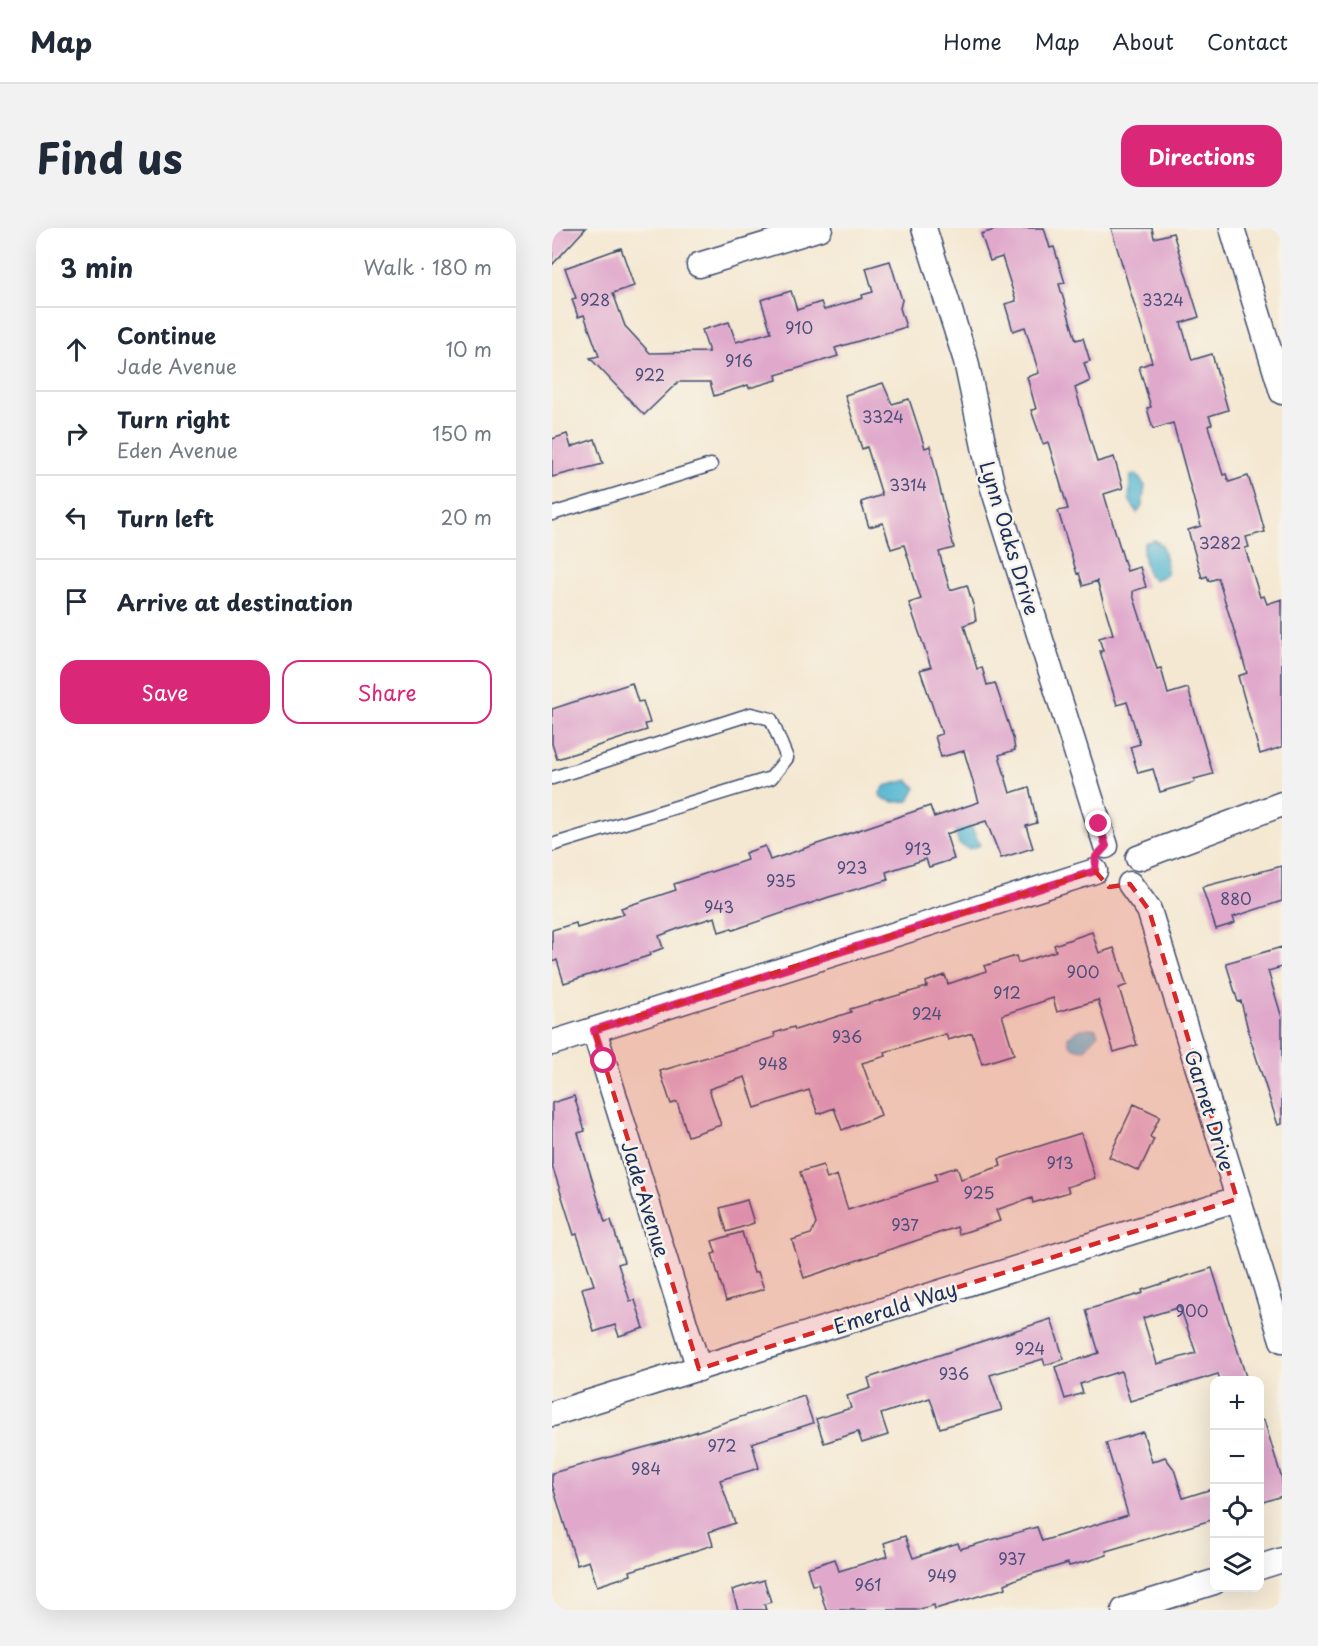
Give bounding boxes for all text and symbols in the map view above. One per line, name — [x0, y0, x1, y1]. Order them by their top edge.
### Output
text: Map — [30, 20, 92, 63]
text: Home — [943, 25, 1002, 57]
text: Map — [1035, 25, 1080, 57]
text: About — [1113, 25, 1174, 57]
text: Contact — [1207, 25, 1288, 57]
text: Find us — [36, 125, 183, 188]
button: Directions — [1121, 125, 1282, 187]
text: 3 min — [60, 248, 133, 287]
text: Walk · 180 m — [364, 252, 492, 282]
house number: 928 — [580, 287, 610, 311]
house number: 3324 — [1142, 287, 1184, 311]
house number: 910 — [785, 315, 813, 339]
text: Continue — [117, 318, 216, 351]
icon: ahead — [60, 333, 93, 366]
text: 10 m — [445, 334, 492, 364]
house number: 916 — [725, 348, 753, 372]
text: Jade Avenue — [117, 351, 237, 381]
house number: 922 — [635, 362, 665, 386]
text: Turn right — [117, 402, 230, 435]
house number: 3324 — [862, 404, 904, 428]
icon: right — [60, 417, 93, 450]
text: 150 m — [432, 418, 492, 448]
text: Eden Avenue — [117, 435, 238, 465]
street label: Lynn Oaks Drive — [972, 457, 1048, 619]
house number: 3314 — [889, 472, 927, 496]
icon: left — [60, 501, 93, 534]
text: Turn left — [117, 501, 214, 534]
text: 20 m — [440, 502, 492, 532]
house number: 3282 — [1199, 530, 1241, 554]
icon: arrive — [60, 585, 93, 618]
text: Arrive at destination — [117, 585, 353, 618]
button: Save — [60, 660, 270, 724]
button: Share — [282, 660, 492, 724]
route end — [1085, 810, 1111, 836]
house number: 913 — [904, 836, 932, 860]
house number: 923 — [837, 855, 867, 879]
house number: 935 — [766, 868, 796, 892]
house number: 880 — [1220, 886, 1252, 910]
house number: 943 — [704, 894, 734, 918]
house number: 900 — [1067, 959, 1099, 983]
house number: 912 — [993, 980, 1021, 1004]
house number: 924 — [912, 1001, 942, 1025]
house number: 936 — [832, 1024, 862, 1048]
street label: Garnet Drive — [1177, 1046, 1243, 1174]
route start — [590, 1047, 616, 1073]
house number: 948 — [758, 1051, 788, 1075]
street label: Jade Avenue — [614, 1137, 678, 1261]
house number: 913 — [1046, 1150, 1074, 1174]
house number: 925 — [964, 1180, 994, 1204]
house number: 937 — [891, 1212, 919, 1236]
street label: Emerald Way — [829, 1273, 961, 1341]
house number: 900 — [1176, 1298, 1208, 1322]
house number: 924 — [1015, 1336, 1045, 1360]
house number: 936 — [939, 1361, 969, 1385]
map controls — [1210, 1376, 1264, 1592]
button: + — [1210, 1376, 1264, 1430]
button: − — [1210, 1430, 1264, 1484]
house number: 972 — [707, 1433, 737, 1457]
house number: 984 — [631, 1456, 661, 1480]
button: locate — [1210, 1484, 1264, 1538]
button: layers — [1210, 1538, 1264, 1592]
house number: 937 — [998, 1546, 1026, 1570]
house number: 949 — [927, 1563, 957, 1587]
house number: 961 — [855, 1572, 881, 1596]

